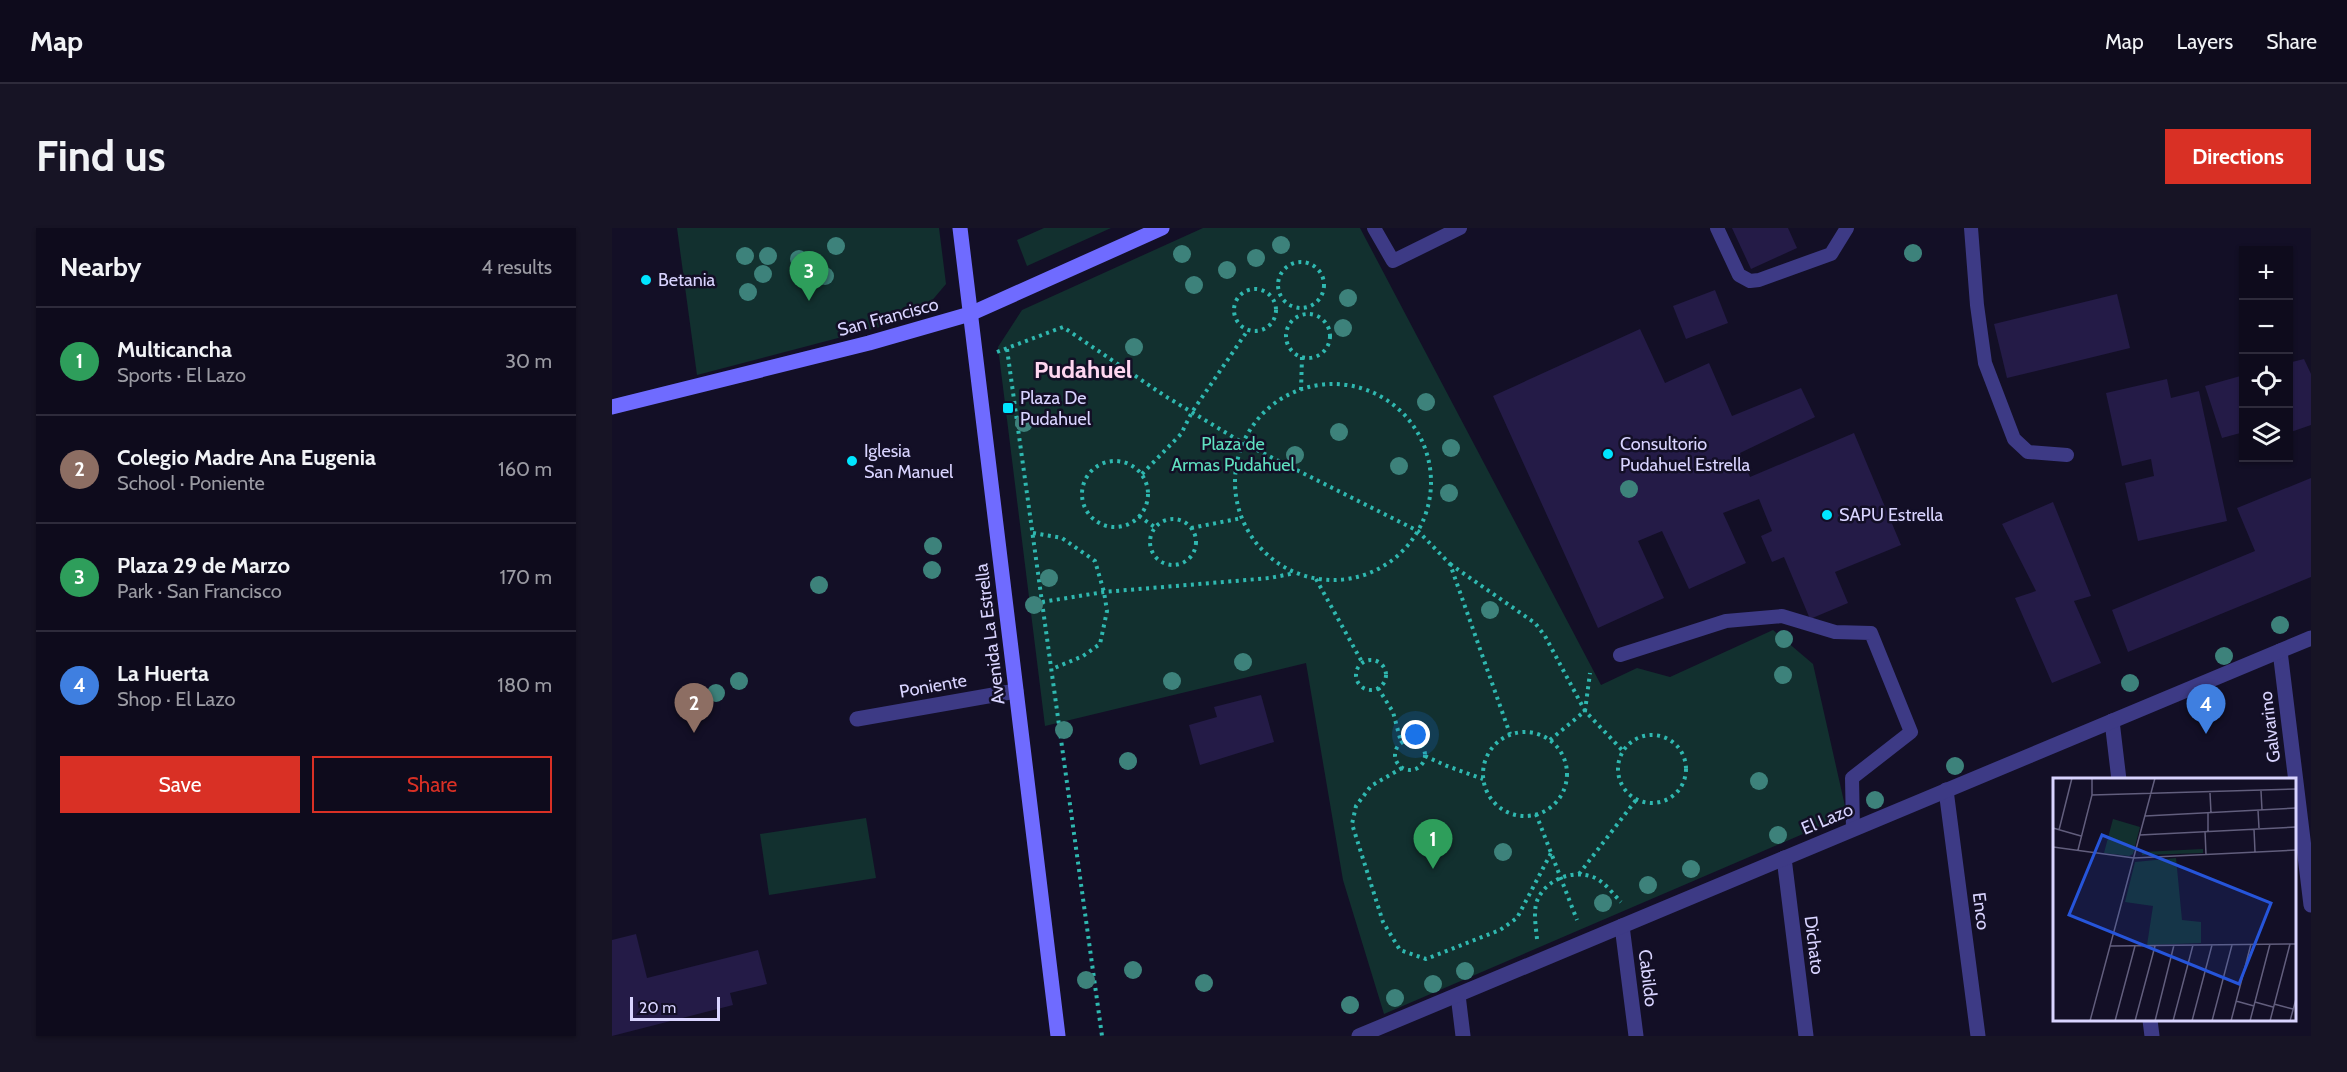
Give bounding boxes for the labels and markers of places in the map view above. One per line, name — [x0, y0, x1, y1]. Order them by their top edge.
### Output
pin: 3 — [790, 251, 828, 301]
place label: Betania — [658, 269, 716, 291]
marker: Betania — [639, 273, 653, 287]
place label: Plaza De Pudahuel — [1020, 387, 1092, 430]
marker: Plaza De Pudahuel — [1001, 401, 1015, 415]
place label: Consultorio Pudahuel Estrella — [1620, 433, 1751, 476]
place label: Iglesia San Manuel — [864, 440, 954, 483]
marker: Consultorio Pudahuel Estrella — [1601, 447, 1615, 461]
marker: Iglesia San Manuel — [845, 454, 859, 468]
place label: SAPU Estrella — [1839, 504, 1944, 526]
marker: SAPU Estrella — [1820, 508, 1834, 522]
pin: 2 — [674, 684, 713, 733]
pin: 4 — [2186, 684, 2226, 734]
pin: 1 — [1414, 820, 1452, 869]

